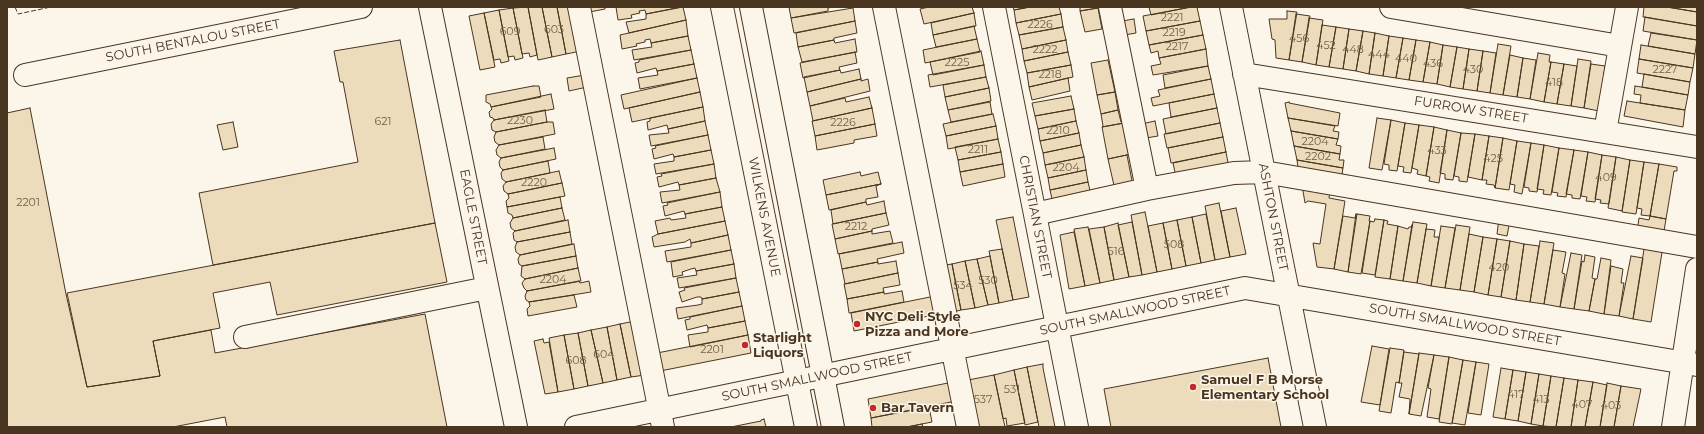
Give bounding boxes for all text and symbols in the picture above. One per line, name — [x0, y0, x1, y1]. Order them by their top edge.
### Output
house number: 2221 — [1161, 11, 1183, 25]
street label: SOUTH BENTALOU STREET — [104, 16, 282, 66]
house number: 2226 — [1027, 18, 1053, 32]
house number: 603 — [544, 23, 564, 37]
house number: 609 — [500, 25, 520, 39]
house number: 2219 — [1162, 26, 1186, 40]
house number: 456 — [1289, 32, 1309, 46]
house number: 452 — [1316, 39, 1336, 53]
house number: 2217 — [1166, 40, 1188, 54]
house number: 2222 — [1033, 43, 1057, 57]
house number: 448 — [1342, 43, 1364, 57]
house number: 444 — [1368, 48, 1390, 62]
house number: 440 — [1395, 52, 1417, 66]
house number: 2225 — [945, 56, 969, 70]
house number: 436 — [1423, 57, 1443, 71]
house number: 430 — [1463, 63, 1483, 77]
house number: 2227 — [1652, 63, 1678, 77]
house number: 2218 — [1038, 68, 1062, 82]
house number: 418 — [1545, 76, 1563, 90]
street label: FURROW STREET — [1413, 93, 1529, 127]
house number: 2230 — [507, 114, 533, 128]
house number: 621 — [375, 115, 391, 129]
house number: 2226 — [830, 116, 856, 130]
house number: 2210 — [1046, 124, 1070, 138]
house number: 2204 — [1301, 135, 1329, 149]
house number: 2211 — [968, 143, 988, 157]
house number: 433 — [1427, 144, 1447, 158]
house number: 2202 — [1305, 150, 1331, 164]
house number: 425 — [1483, 152, 1503, 166]
street label: CHRISTIAN STREET — [1015, 154, 1055, 280]
street label: WILKENS AVENUE — [745, 156, 783, 278]
house number: 2204 — [1052, 161, 1080, 175]
street label: ASHTON STREET — [1255, 162, 1291, 272]
street label: EAGLE STREET — [456, 168, 490, 266]
house number: 409 — [1595, 171, 1617, 185]
house number: 2220 — [521, 176, 547, 190]
house number: 2201 — [16, 196, 40, 210]
house number: 2212 — [845, 220, 867, 234]
house number: 508 — [1164, 238, 1184, 252]
house number: 516 — [1108, 245, 1124, 259]
house number: 420 — [1489, 261, 1509, 275]
house number: 2204 — [539, 273, 567, 287]
house number: 530 — [978, 274, 998, 288]
house number: 534 — [953, 279, 973, 293]
street label: SOUTH SMALLWOOD STREET — [1038, 283, 1232, 339]
street label: SOUTH SMALLWOOD STREET — [1368, 300, 1562, 350]
place label: NYC Deli Style Pizza and More — [865, 309, 969, 340]
marker: NYC Deli Style Pizza and More — [852, 319, 862, 329]
place label: Starlight Liquors — [753, 330, 812, 361]
marker: Starlight Liquors — [740, 340, 750, 350]
house number: 2201 — [700, 343, 724, 357]
house number: 604 — [593, 348, 615, 362]
street label: SOUTH SMALLWOOD STREET — [720, 349, 914, 405]
house number: 608 — [566, 354, 586, 368]
place label: Samuel F B Morse Elementary School — [1201, 372, 1329, 403]
marker: Samuel F B Morse Elementary School — [1188, 382, 1198, 392]
house number: 531 — [1004, 383, 1020, 397]
house number: 417 — [1507, 388, 1525, 402]
house number: 537 — [974, 393, 992, 407]
house number: 413 — [1532, 393, 1550, 407]
house number: 407 — [1572, 398, 1592, 412]
house number: 403 — [1601, 399, 1621, 413]
place label: Bar Tavern — [881, 400, 954, 416]
marker: Bar Tavern — [868, 403, 878, 413]

